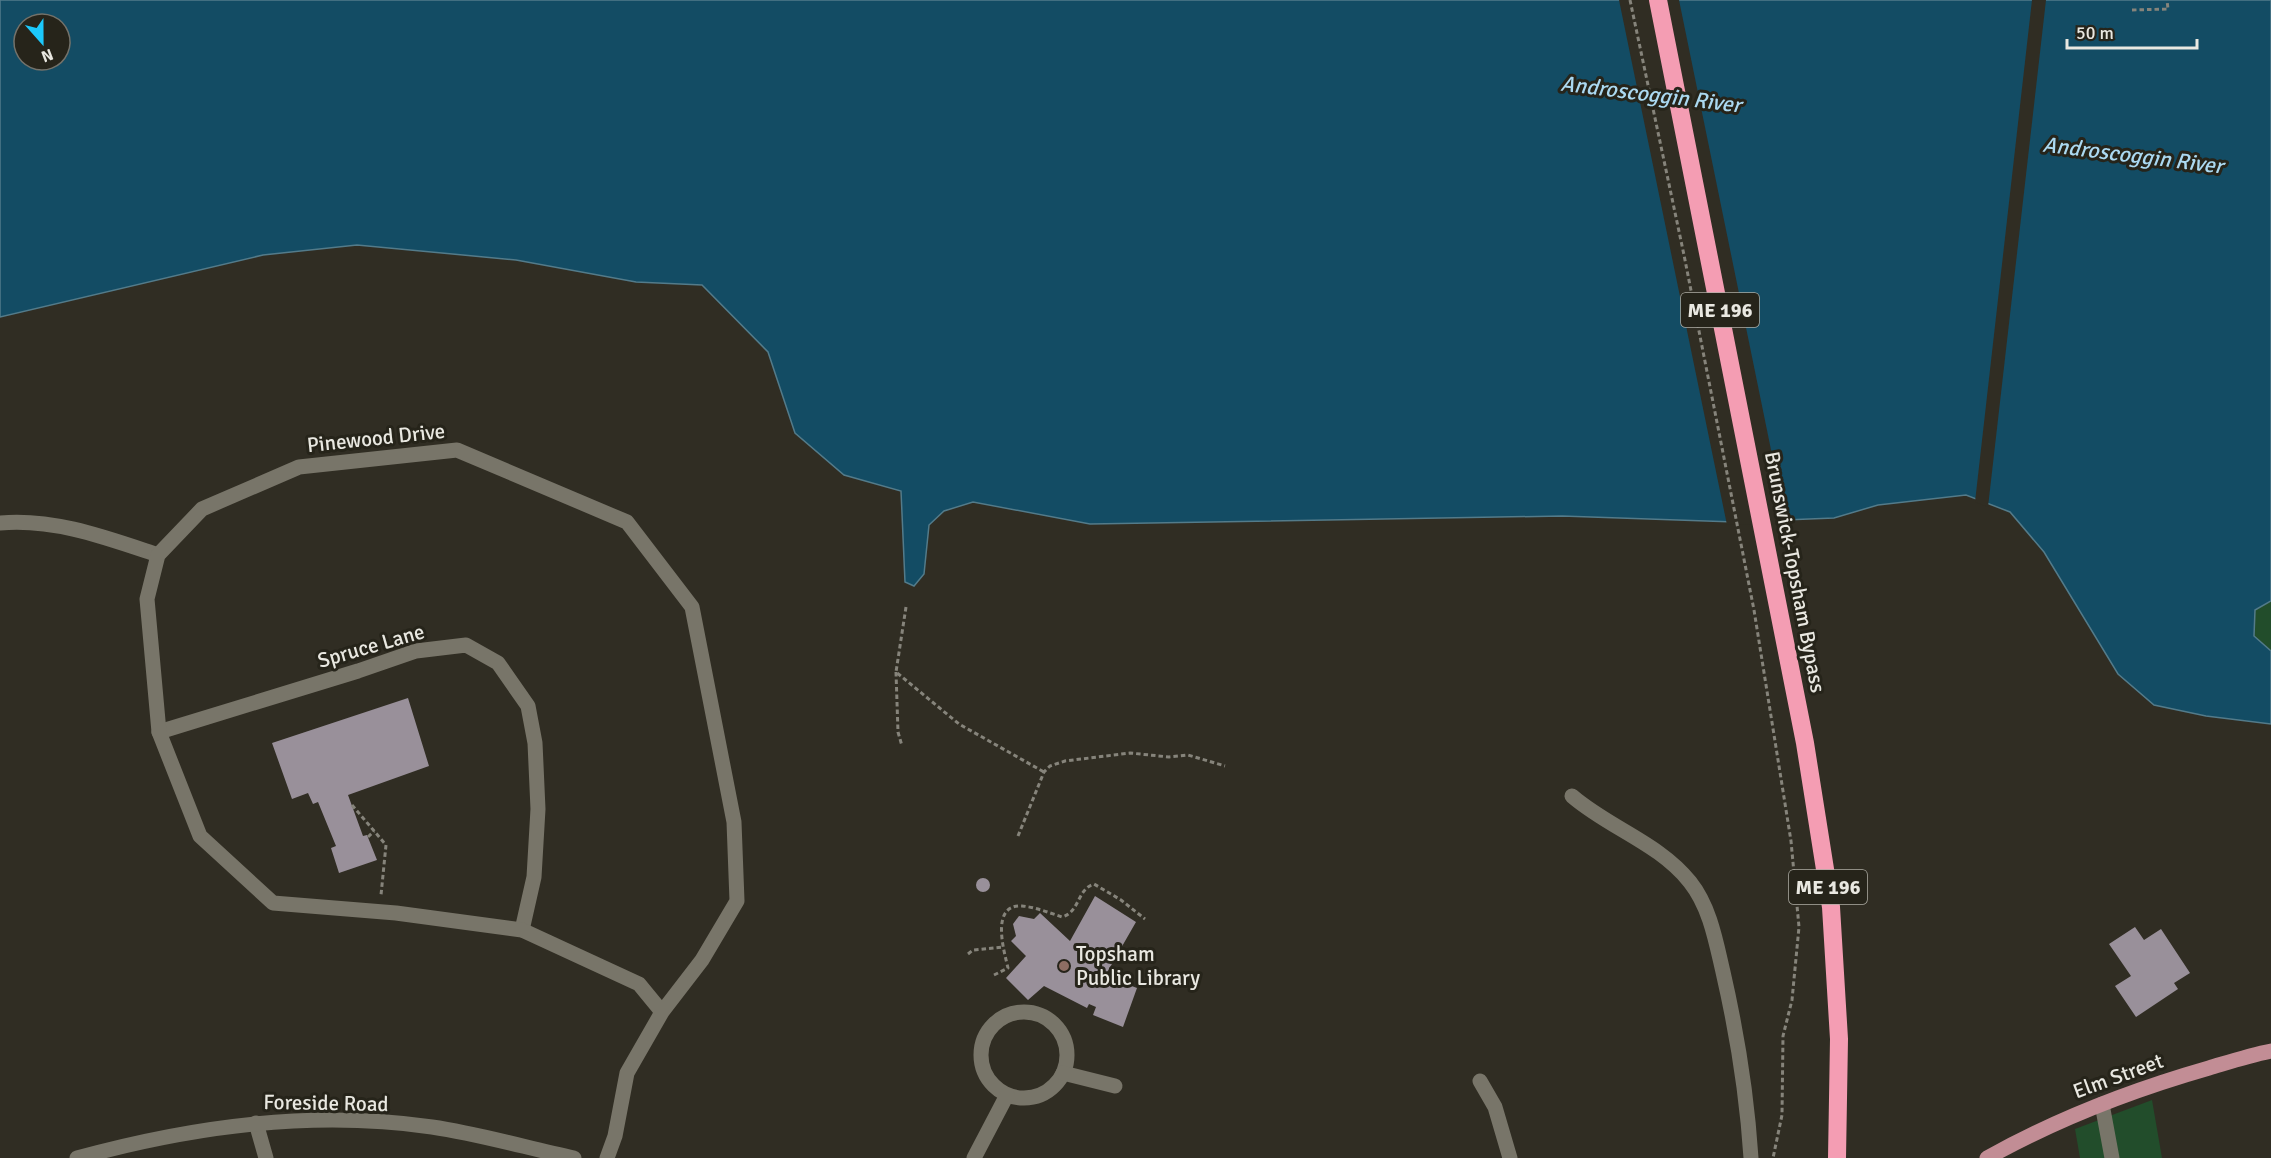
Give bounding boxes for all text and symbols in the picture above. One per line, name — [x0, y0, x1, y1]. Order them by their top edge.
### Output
north arrow — [12, 12, 72, 72]
scale bar — [2067, 12, 2198, 50]
text: 50 m — [2076, 22, 2114, 44]
text: N — [38, 44, 56, 66]
water label: Androscoggin River — [1559, 70, 1745, 119]
water label: Androscoggin River — [2041, 131, 2227, 180]
road number: ME 196 — [1681, 293, 1759, 327]
street label: Pinewood Drive — [306, 418, 446, 458]
street label: Brunswick-Topsham Bypass — [1759, 449, 1831, 695]
street label: Spruce Lane — [314, 618, 428, 674]
road number: ME 196 — [1789, 870, 1867, 904]
place label: Topsham Public Library — [1076, 941, 1200, 991]
marker: Topsham Public Library — [1057, 959, 1071, 973]
street label: Elm Street — [2069, 1048, 2167, 1104]
street label: Foreside Road — [263, 1089, 389, 1117]

